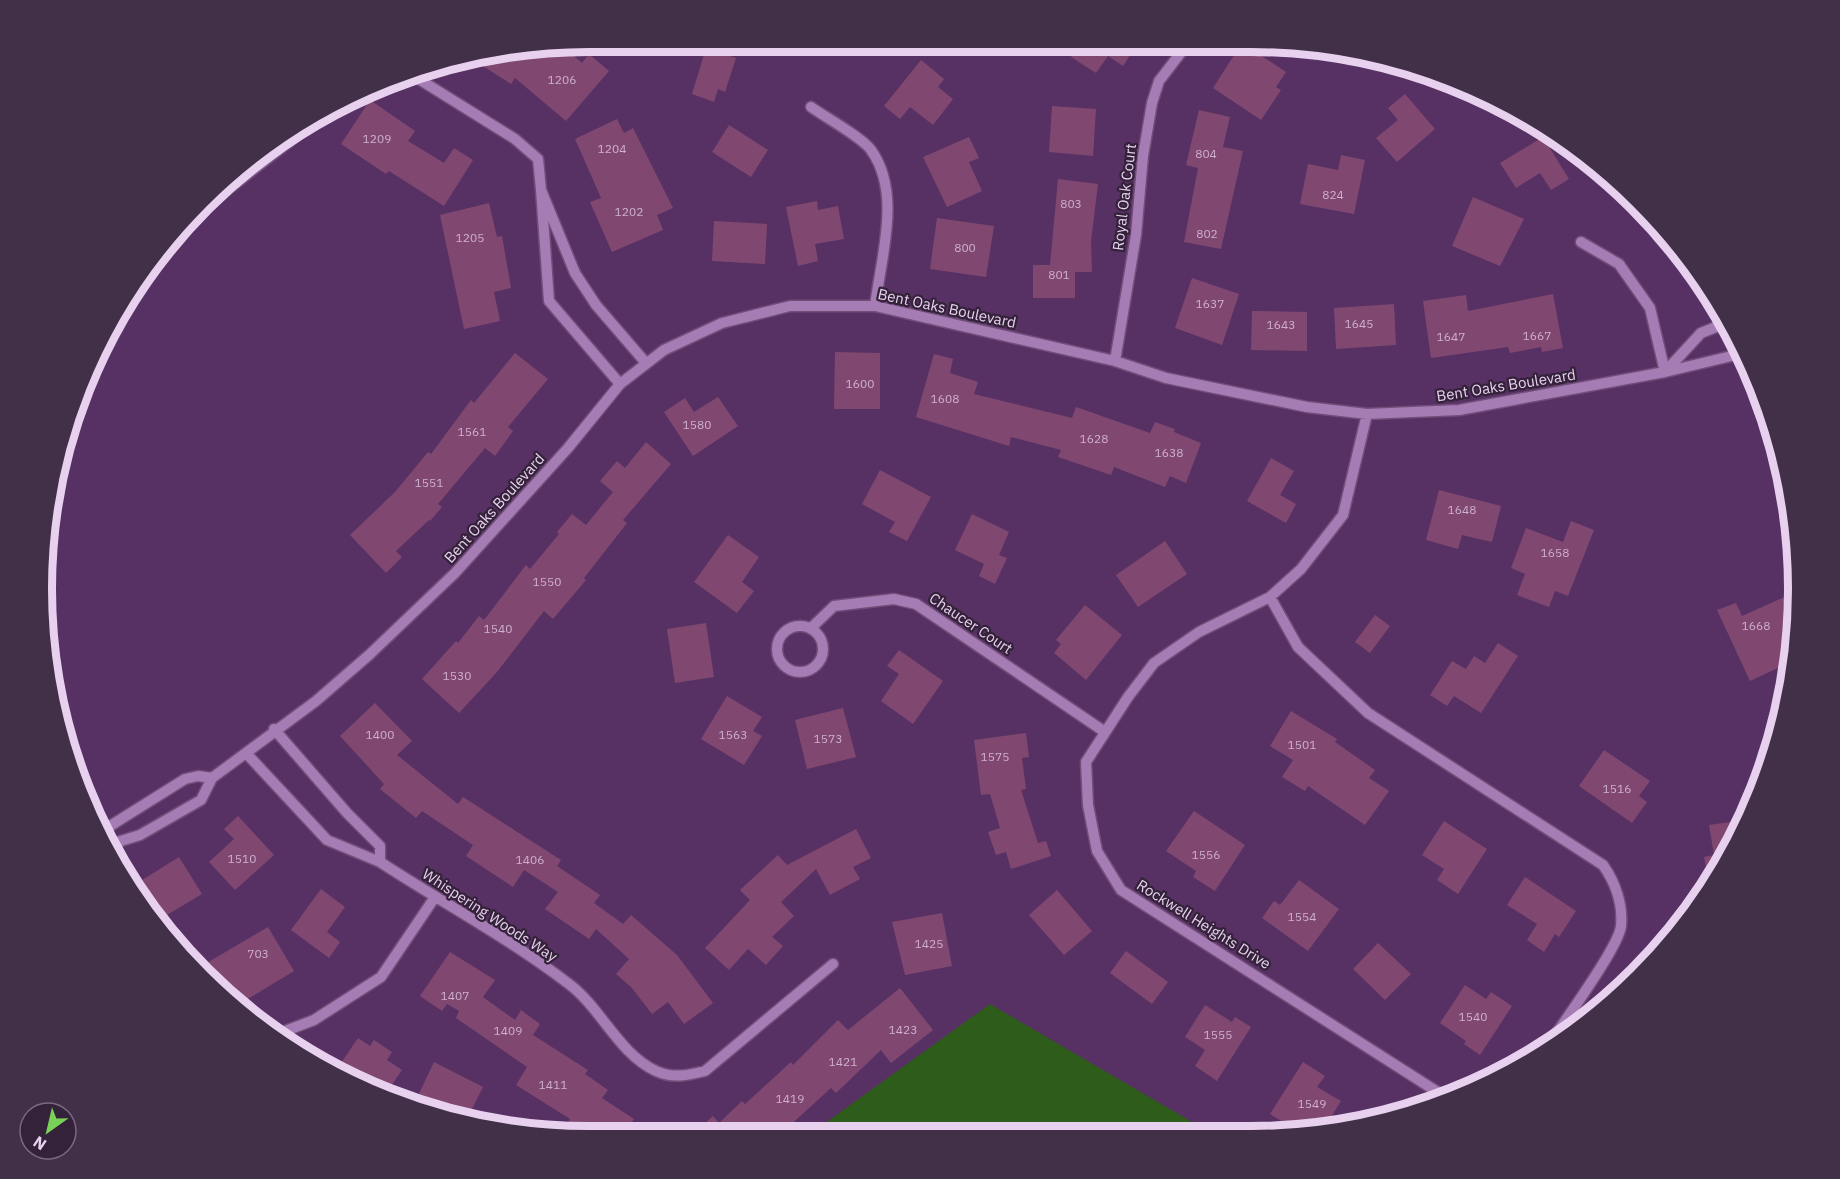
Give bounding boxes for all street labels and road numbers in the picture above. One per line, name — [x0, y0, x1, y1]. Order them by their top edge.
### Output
street label: Royal Oak Court — [1108, 142, 1140, 252]
street label: Bent Oaks Boulevard — [876, 284, 1018, 332]
street label: Bent Oaks Boulevard — [1435, 365, 1577, 405]
street label: Bent Oaks Boulevard — [440, 449, 548, 567]
street label: Chaucer Court — [926, 588, 1016, 658]
street label: Whispering Woods Way — [419, 864, 562, 966]
street label: Rockwell Heights Drive — [1133, 875, 1275, 973]

